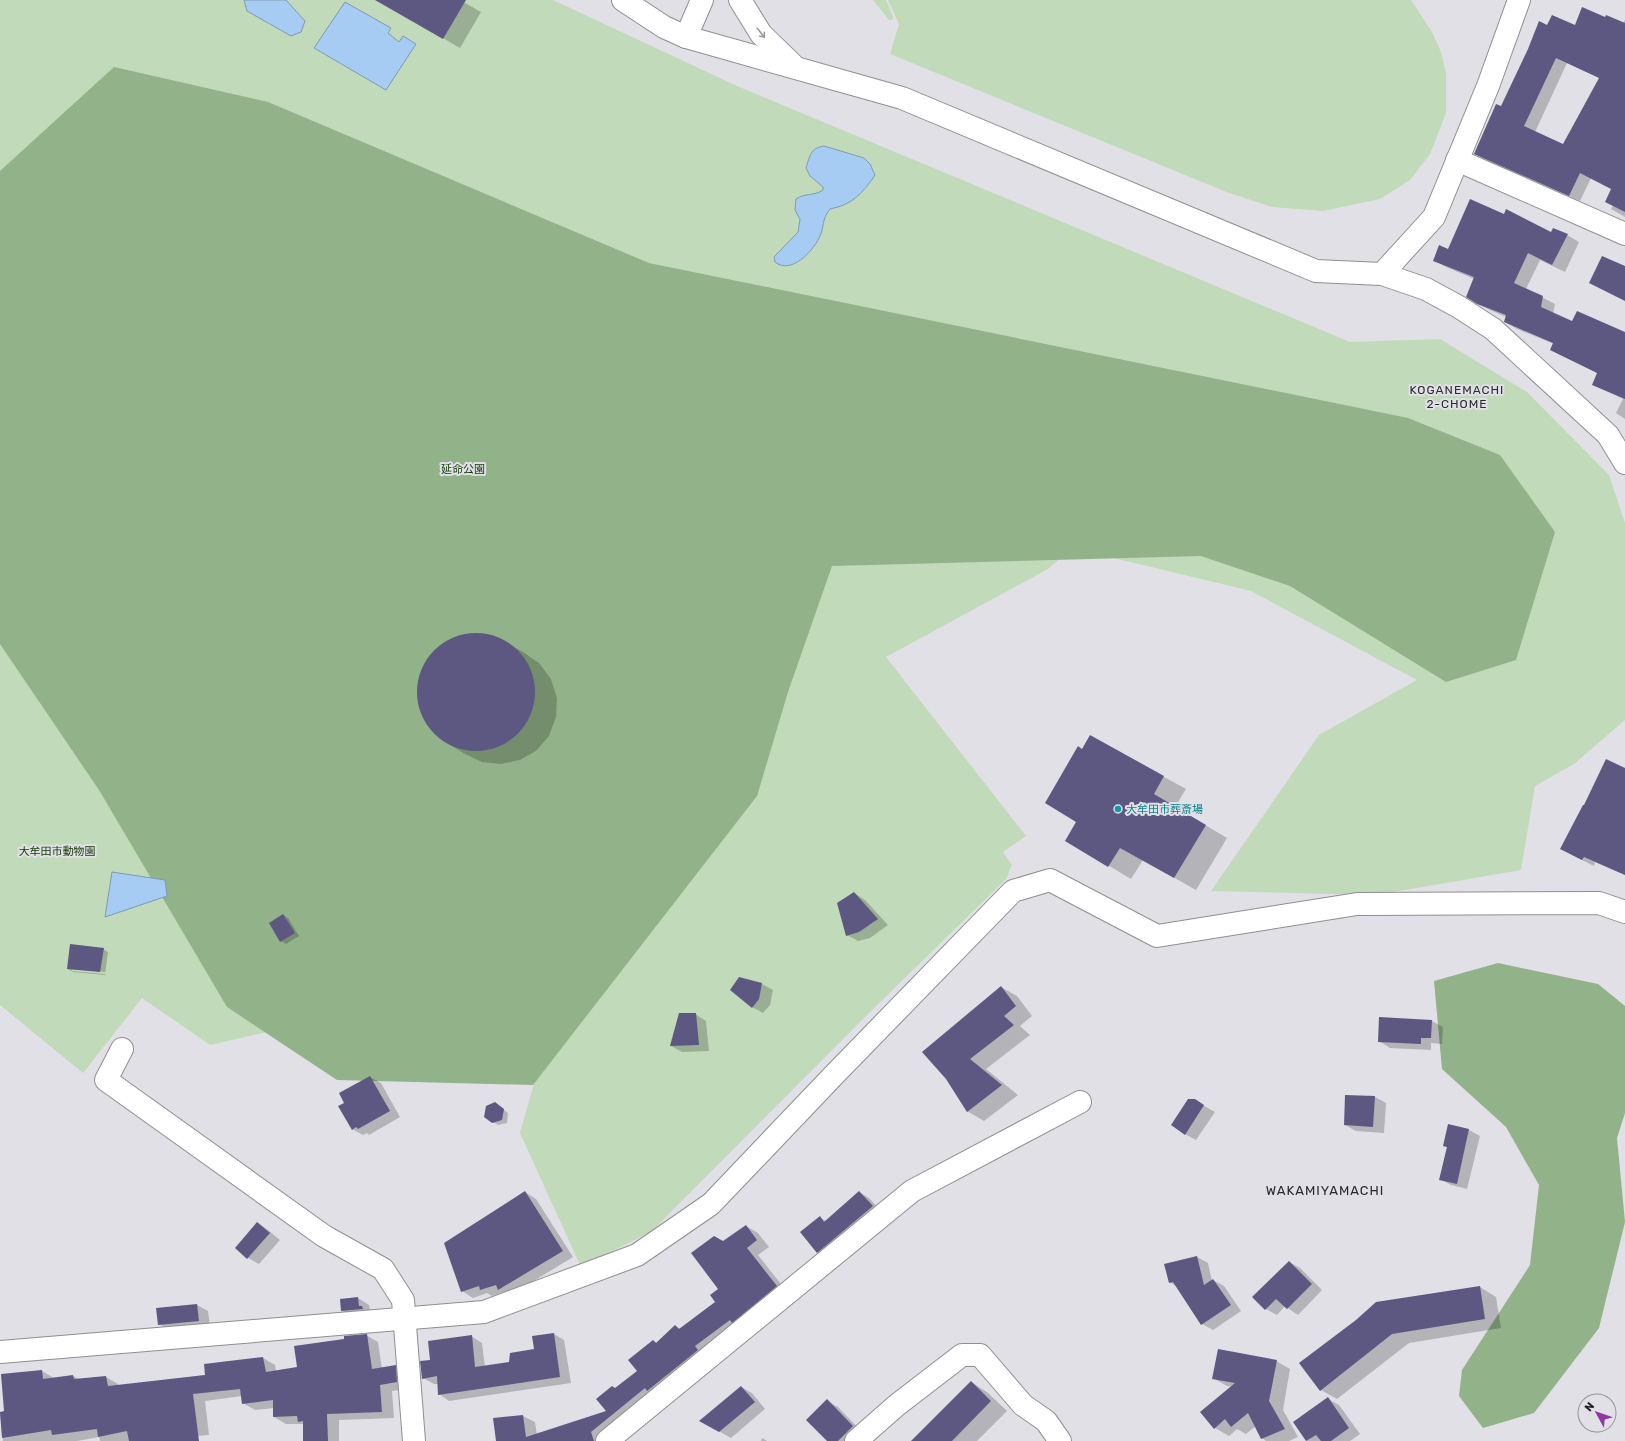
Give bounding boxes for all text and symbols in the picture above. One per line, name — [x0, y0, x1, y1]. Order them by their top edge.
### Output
one-way arrow — [757, 27, 765, 38]
district label: KOGANEMACHI 2-CHOME — [1410, 383, 1504, 411]
park label: 延命公園 — [441, 463, 485, 476]
place label: 大牟田市葬斎場 — [1126, 803, 1203, 816]
marker: 大牟田市葬斎場 — [1113, 804, 1123, 814]
park label: 大牟田市動物園 — [19, 845, 96, 858]
district label: WAKAMIYAMACHI — [1266, 1183, 1384, 1198]
north arrow — [1577, 1393, 1617, 1433]
text: N — [1582, 1400, 1597, 1414]

